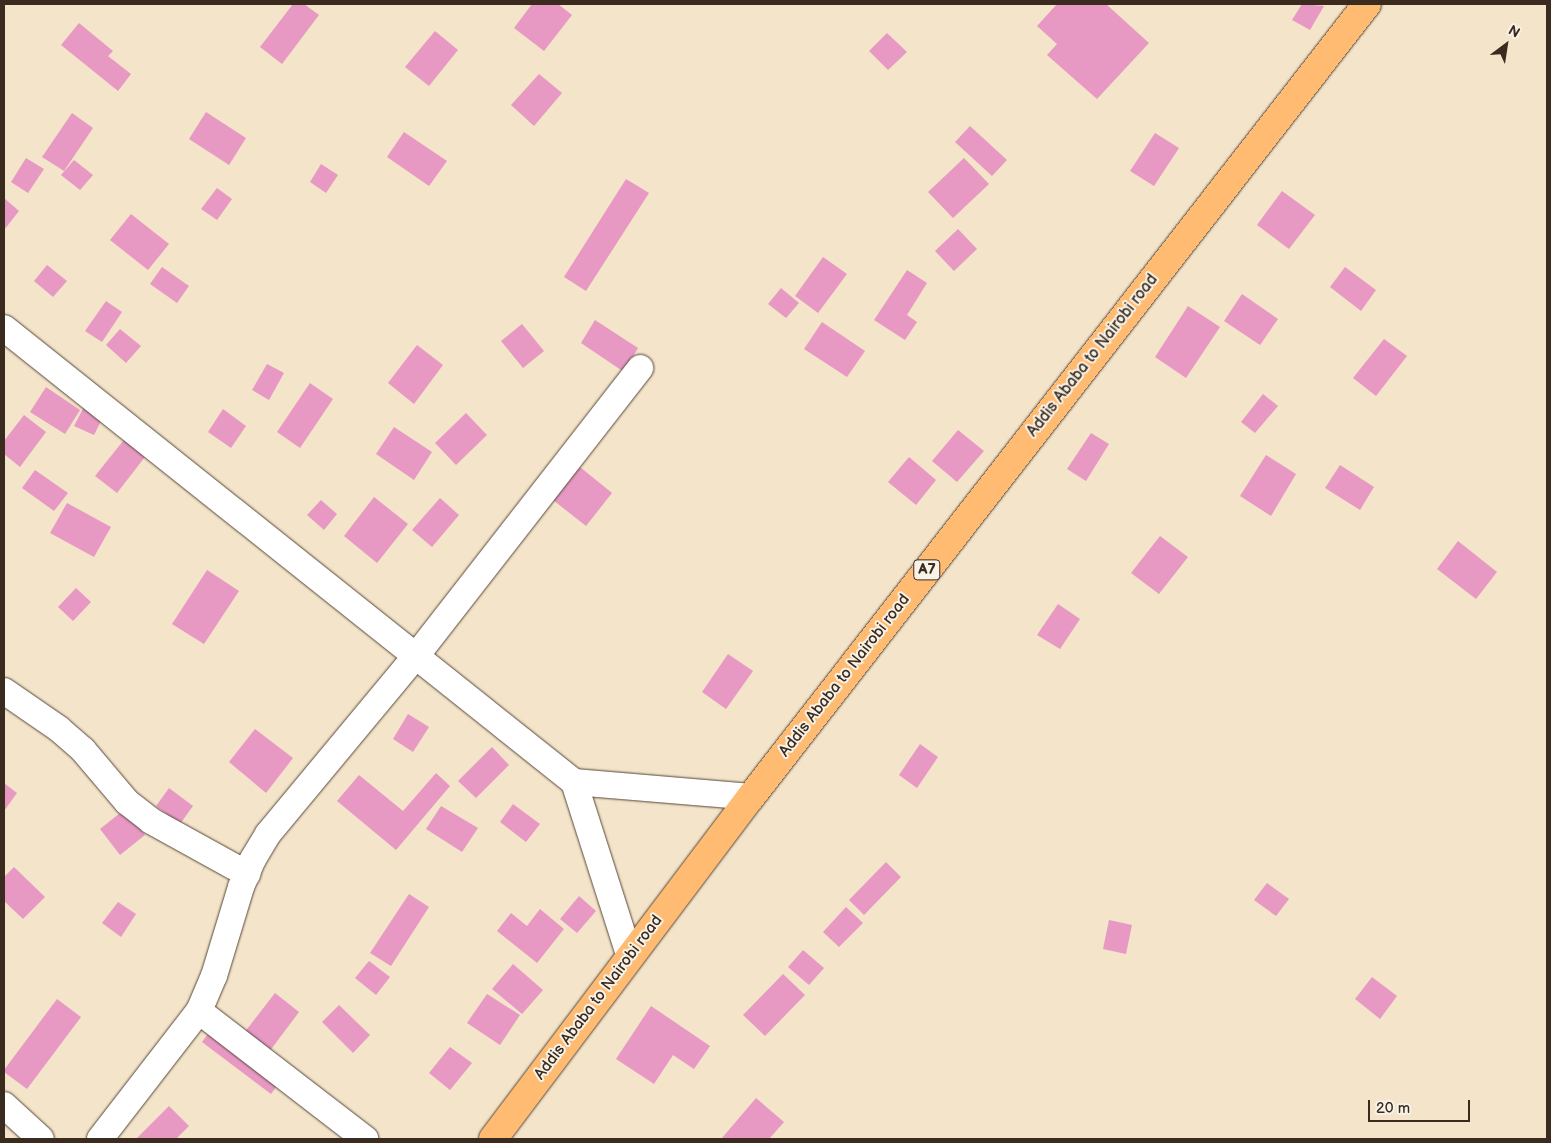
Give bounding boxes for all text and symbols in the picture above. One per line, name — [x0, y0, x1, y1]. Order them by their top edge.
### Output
north arrow — [1481, 20, 1531, 70]
text: N — [1505, 22, 1523, 42]
street label: Addis Ababa to Nairobi road — [1024, 271, 1162, 441]
road number: A7 — [913, 558, 941, 582]
street label: Addis Ababa to Nairobi road — [776, 591, 914, 761]
street label: Addis Ababa to Nairobi road — [531, 912, 667, 1084]
scale bar — [1371, 1090, 1474, 1122]
text: 20 m — [1376, 1099, 1410, 1118]

